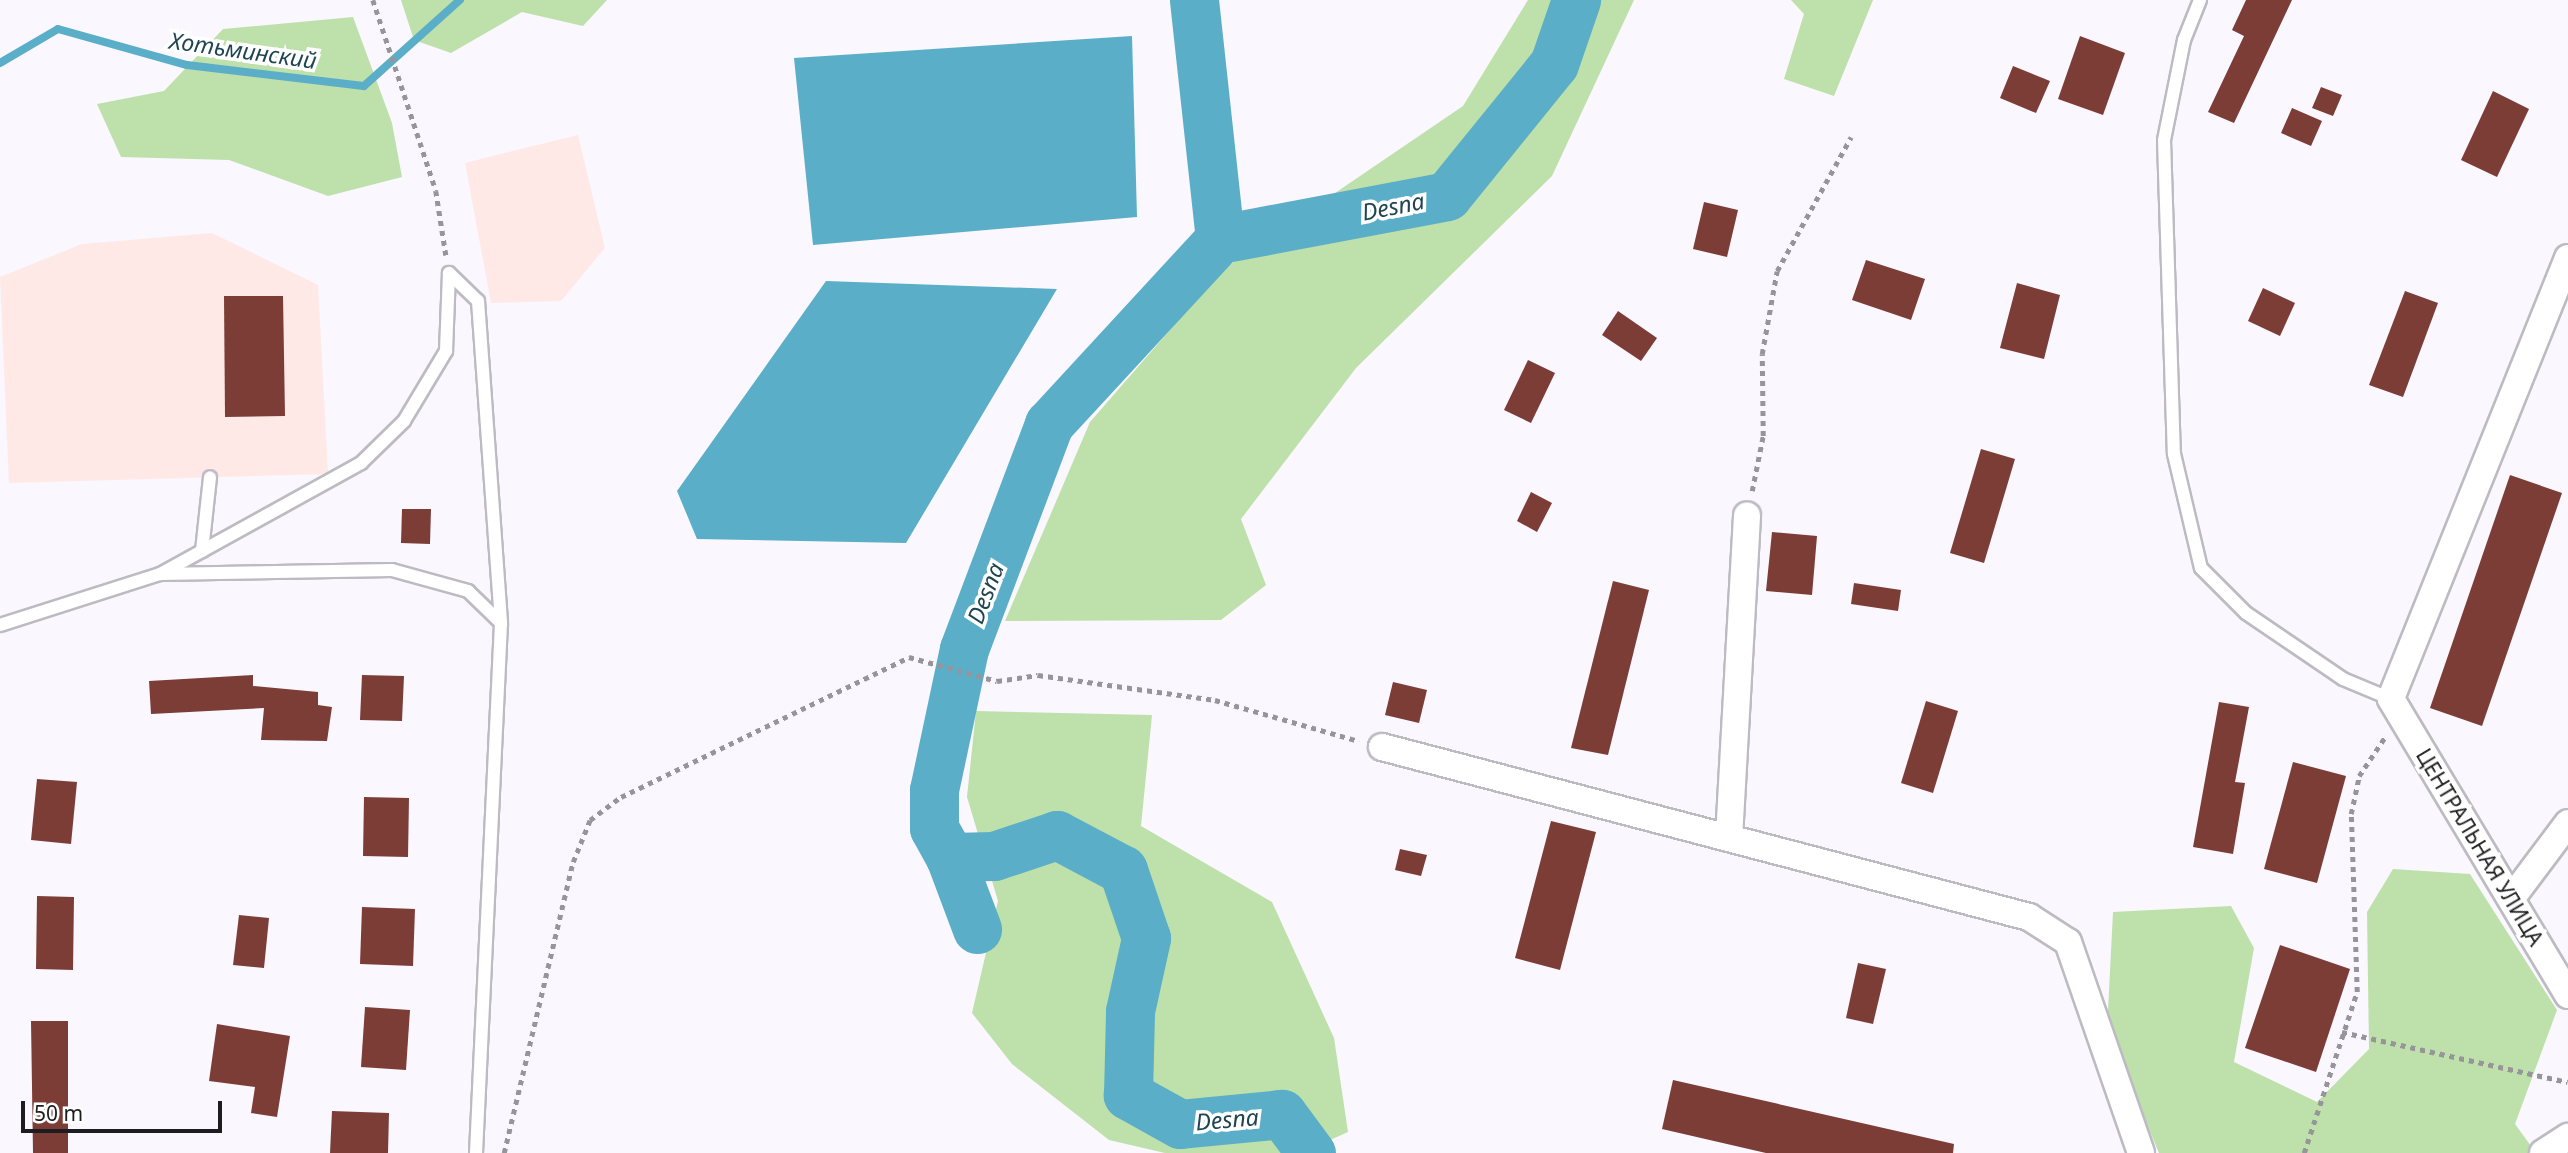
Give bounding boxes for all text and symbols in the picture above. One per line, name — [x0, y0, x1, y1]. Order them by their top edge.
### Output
water label: Хотьминский — [168, 26, 318, 74]
water label: Desna — [1359, 186, 1427, 226]
water label: Desna — [961, 559, 1009, 627]
street label: ЦЕНТРАЛЬНАЯ УЛИЦА — [2411, 744, 2549, 950]
scale bar — [24, 1086, 226, 1130]
text: 50 m — [34, 1099, 83, 1127]
water label: Desna — [1194, 1103, 1260, 1135]

